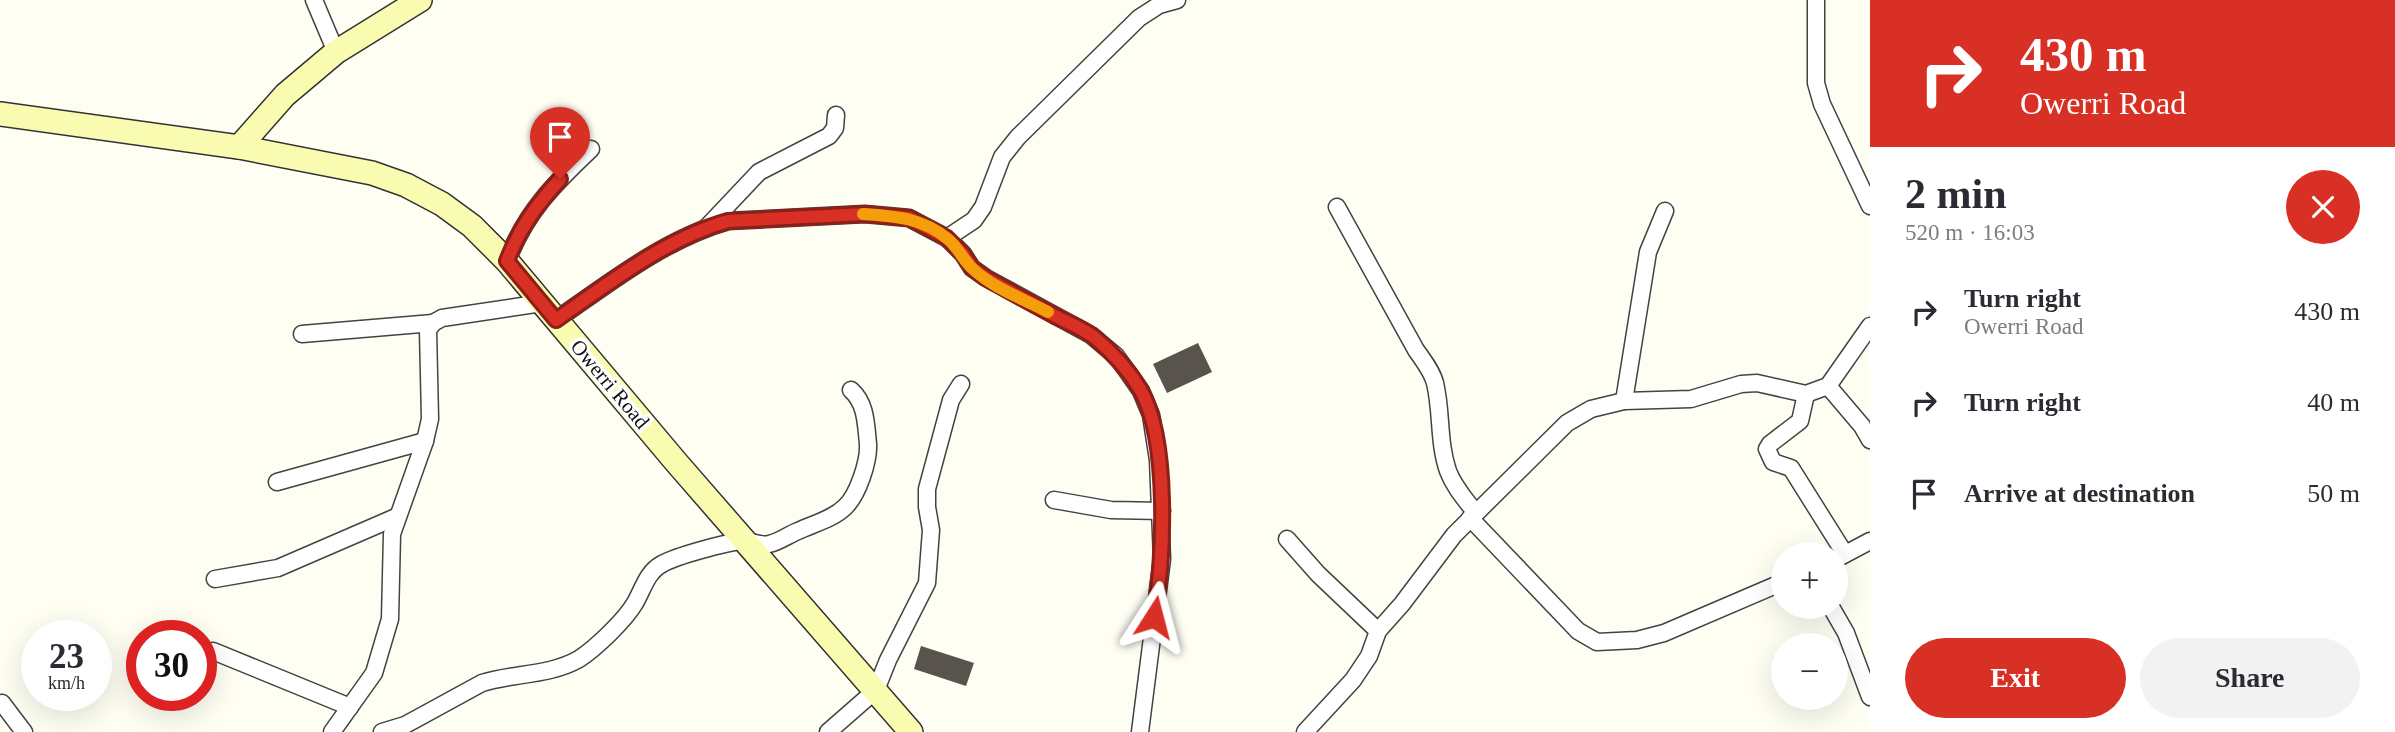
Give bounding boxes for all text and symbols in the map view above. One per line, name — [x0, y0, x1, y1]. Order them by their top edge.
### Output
text: 430 m — [2020, 27, 2147, 82]
icon: right — [1905, 28, 1996, 119]
text: Owerri Road — [2020, 85, 2186, 121]
pin — [530, 107, 590, 179]
icon: arrive — [541, 118, 579, 156]
button: close — [2286, 170, 2360, 244]
text: 2 min — [1905, 171, 2007, 217]
text: 520 m · 16:03 — [1905, 220, 2035, 245]
text: Turn right — [1964, 284, 2081, 313]
icon: right — [1905, 293, 1943, 331]
text: 430 m — [2294, 297, 2360, 326]
text: Owerri Road — [1964, 314, 2083, 339]
street label: Owerri Road — [566, 335, 655, 434]
icon: right — [1905, 384, 1943, 422]
text: Turn right — [1964, 388, 2081, 417]
text: 40 m — [2307, 388, 2360, 417]
icon: arrive — [1905, 475, 1943, 513]
text: Arrive at destination — [1964, 479, 2195, 508]
text: 50 m — [2307, 479, 2360, 508]
map controls — [1771, 542, 1848, 710]
button: + — [1771, 542, 1848, 619]
position arrow — [1117, 580, 1191, 654]
speed limit sign: 30 — [126, 620, 217, 711]
button: − — [1771, 633, 1848, 710]
text: 23 — [49, 637, 84, 676]
button: Exit — [1905, 638, 2126, 718]
button: Share — [2140, 638, 2360, 718]
text: km/h — [48, 673, 85, 693]

